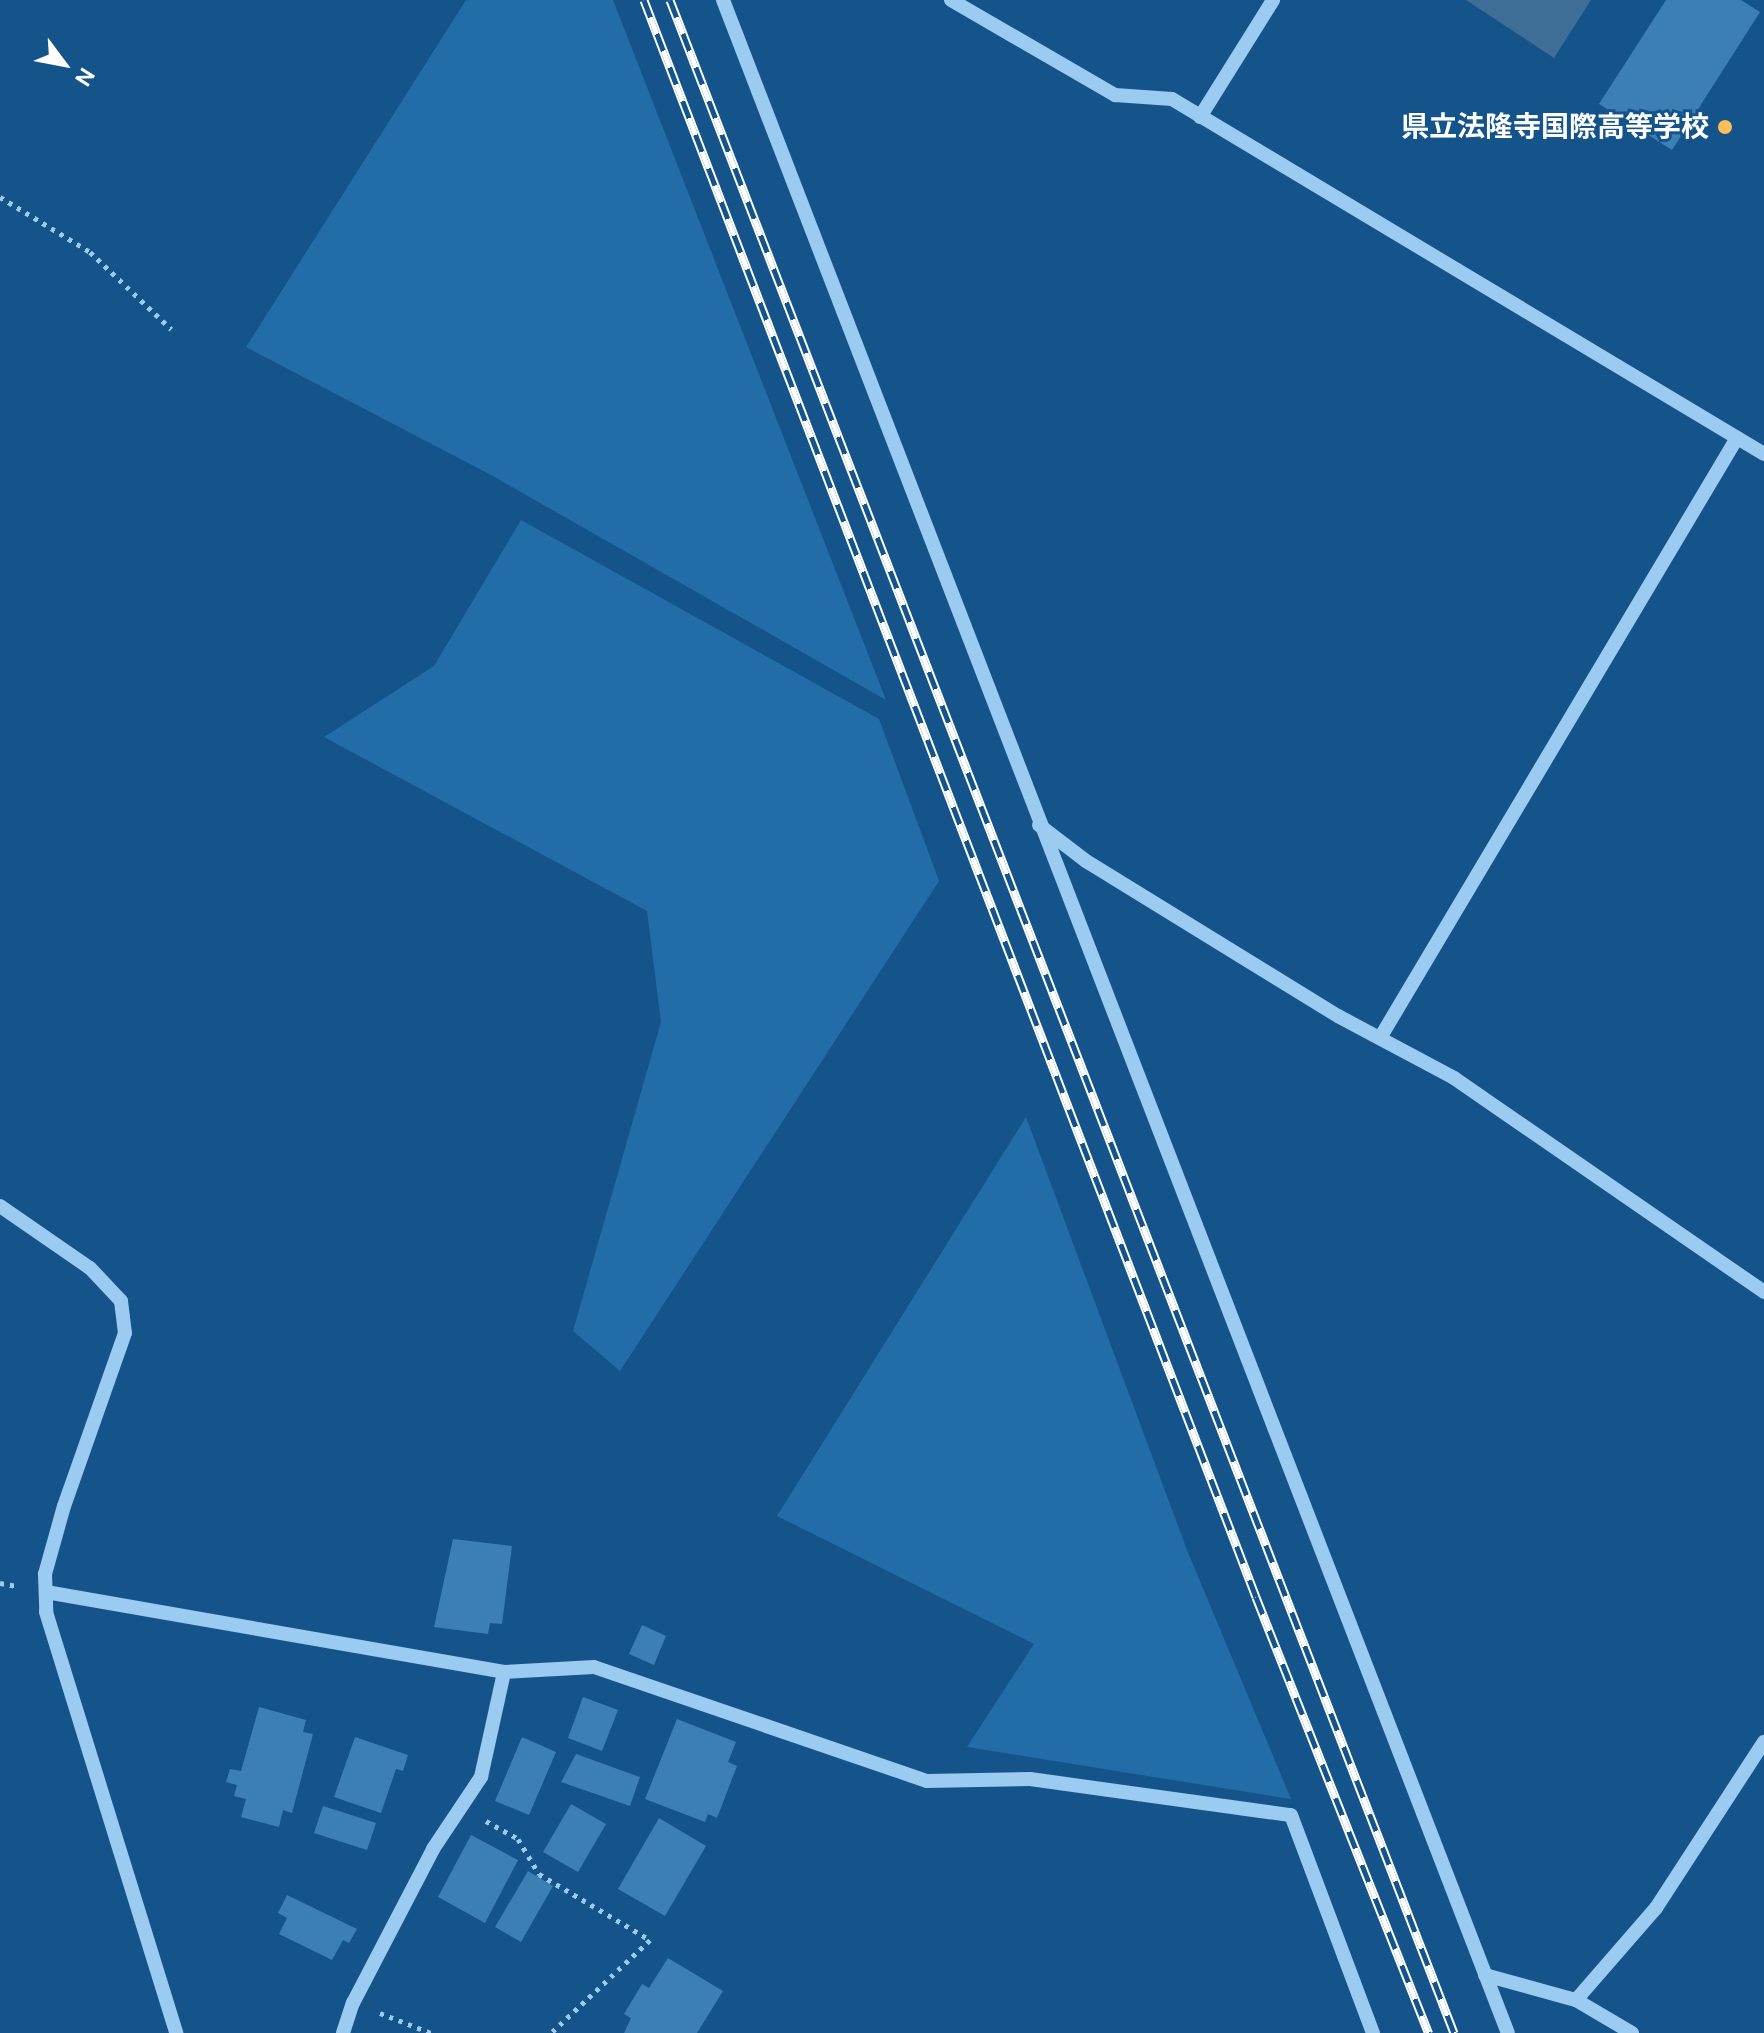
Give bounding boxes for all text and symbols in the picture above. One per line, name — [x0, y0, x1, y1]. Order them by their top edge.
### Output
north arrow — [24, 24, 104, 104]
text: N — [68, 62, 101, 91]
place label: 県立法隆寺国際高等学校 — [1401, 110, 1709, 144]
marker: 県立法隆寺国際高等学校 — [1716, 118, 1734, 136]

